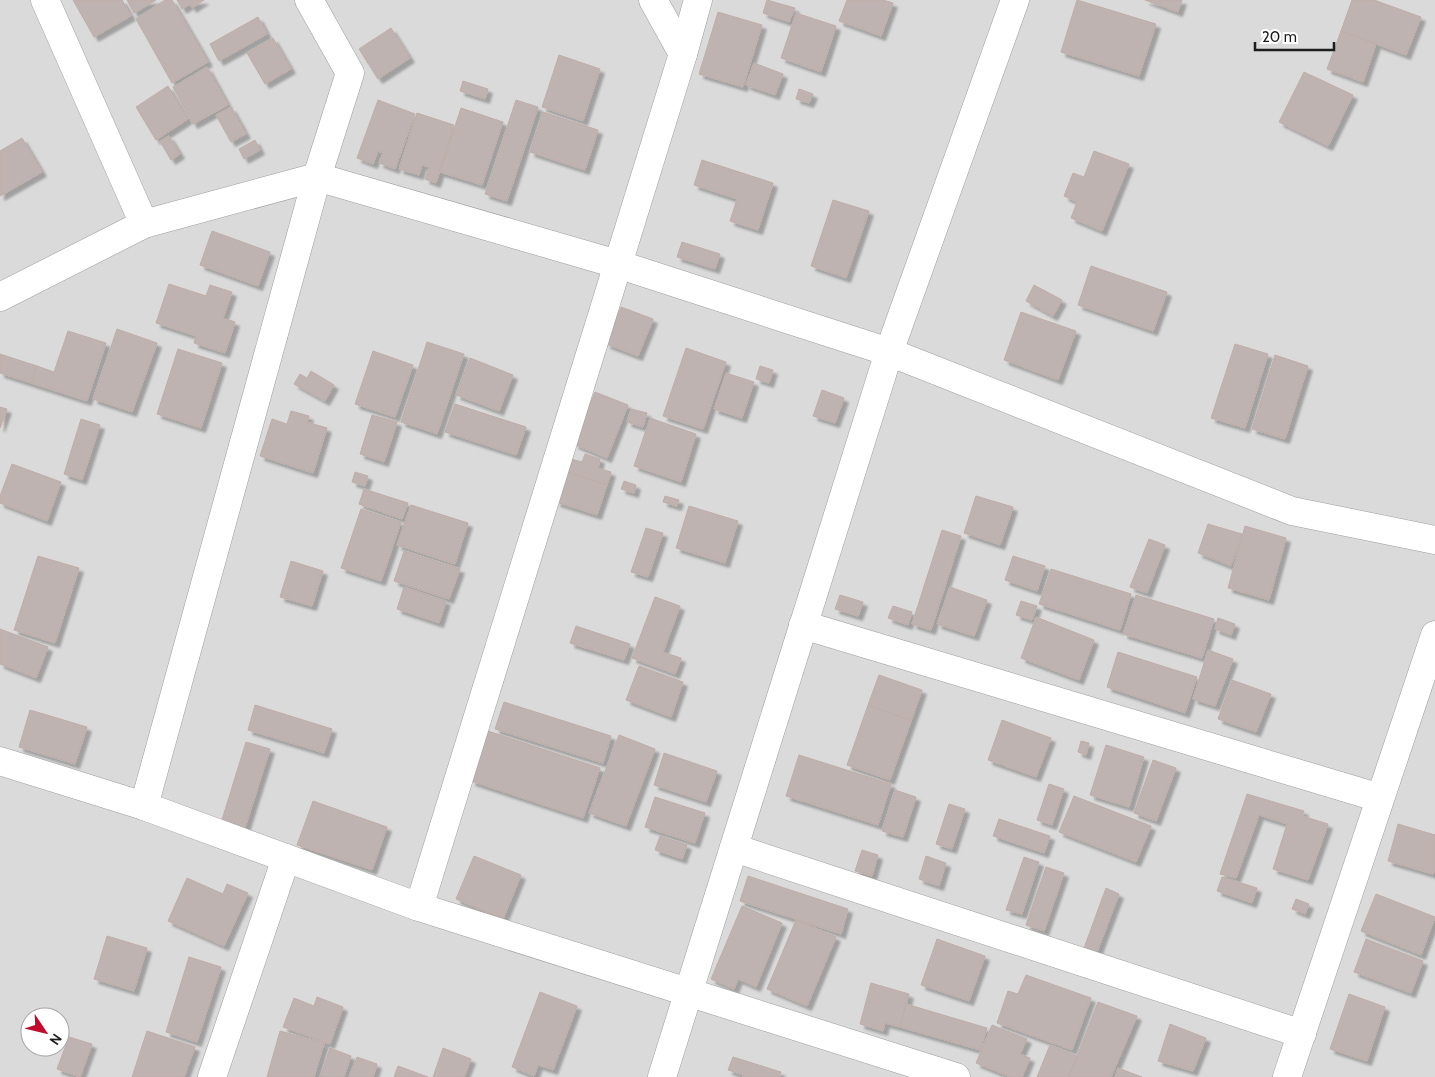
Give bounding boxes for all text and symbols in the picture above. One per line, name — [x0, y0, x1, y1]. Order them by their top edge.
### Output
scale bar — [1255, 20, 1334, 52]
text: 20 m — [1262, 28, 1297, 46]
north arrow — [20, 1007, 70, 1057]
text: N — [45, 1030, 66, 1049]

